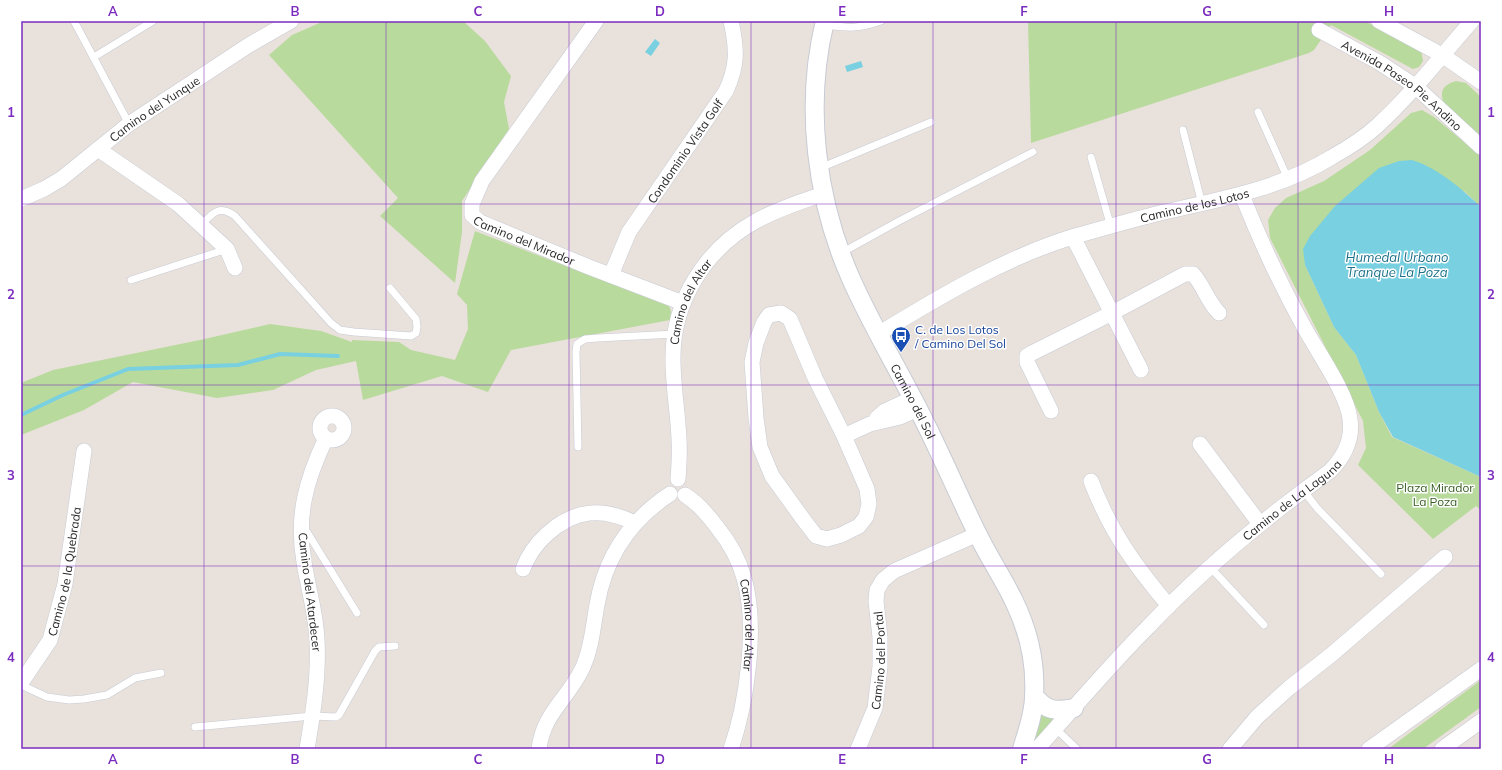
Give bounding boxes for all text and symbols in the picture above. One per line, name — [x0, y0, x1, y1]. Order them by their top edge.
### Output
text: A — [108, 3, 118, 19]
text: B — [291, 3, 300, 19]
text: C — [474, 3, 483, 19]
text: D — [655, 3, 665, 19]
text: E — [838, 3, 846, 19]
text: F — [1020, 3, 1028, 19]
text: G — [1202, 3, 1212, 19]
text: H — [1384, 3, 1394, 19]
street label: Avenida Paseo Pie Andino — [1339, 36, 1466, 134]
street label: Camino del Yunque — [106, 72, 202, 145]
street label: Condominio Vista Golf — [644, 95, 726, 206]
text: 1 — [7, 104, 15, 120]
text: 1 — [1487, 104, 1495, 120]
street label: Camino de los Lotos — [1138, 185, 1251, 225]
street label: Camino del Mirador — [470, 212, 578, 268]
water label: Humedal Urbano Tranque La Poza — [1346, 249, 1448, 280]
street label: Camino del Altar — [666, 255, 715, 346]
text: 2 — [7, 286, 15, 302]
text: 2 — [1487, 286, 1495, 302]
place label: C. de Los Lotos / Camino Del Sol — [914, 322, 1006, 351]
bus stop icon: C. de Los Lotos / Camino Del Sol — [890, 325, 912, 353]
street label: Camino del Sol — [888, 361, 939, 441]
street label: Camino de La Laguna — [1239, 457, 1344, 543]
text: 3 — [7, 467, 15, 483]
text: 3 — [1487, 467, 1495, 483]
park label: Plaza Mirador La Poza — [1396, 480, 1474, 509]
street label: Camino de la Quebrada — [44, 506, 83, 638]
street label: Camino del Atardecer — [295, 531, 325, 653]
street label: Camino del Altar — [737, 577, 758, 673]
street label: Camino del Portal — [867, 611, 888, 711]
text: 4 — [7, 649, 15, 665]
text: 4 — [1487, 649, 1495, 665]
text: A — [108, 751, 118, 767]
text: B — [291, 751, 300, 767]
text: C — [474, 751, 483, 767]
text: D — [655, 751, 665, 767]
text: E — [838, 751, 846, 767]
text: F — [1020, 751, 1028, 767]
text: G — [1202, 751, 1212, 767]
text: H — [1384, 751, 1394, 767]

